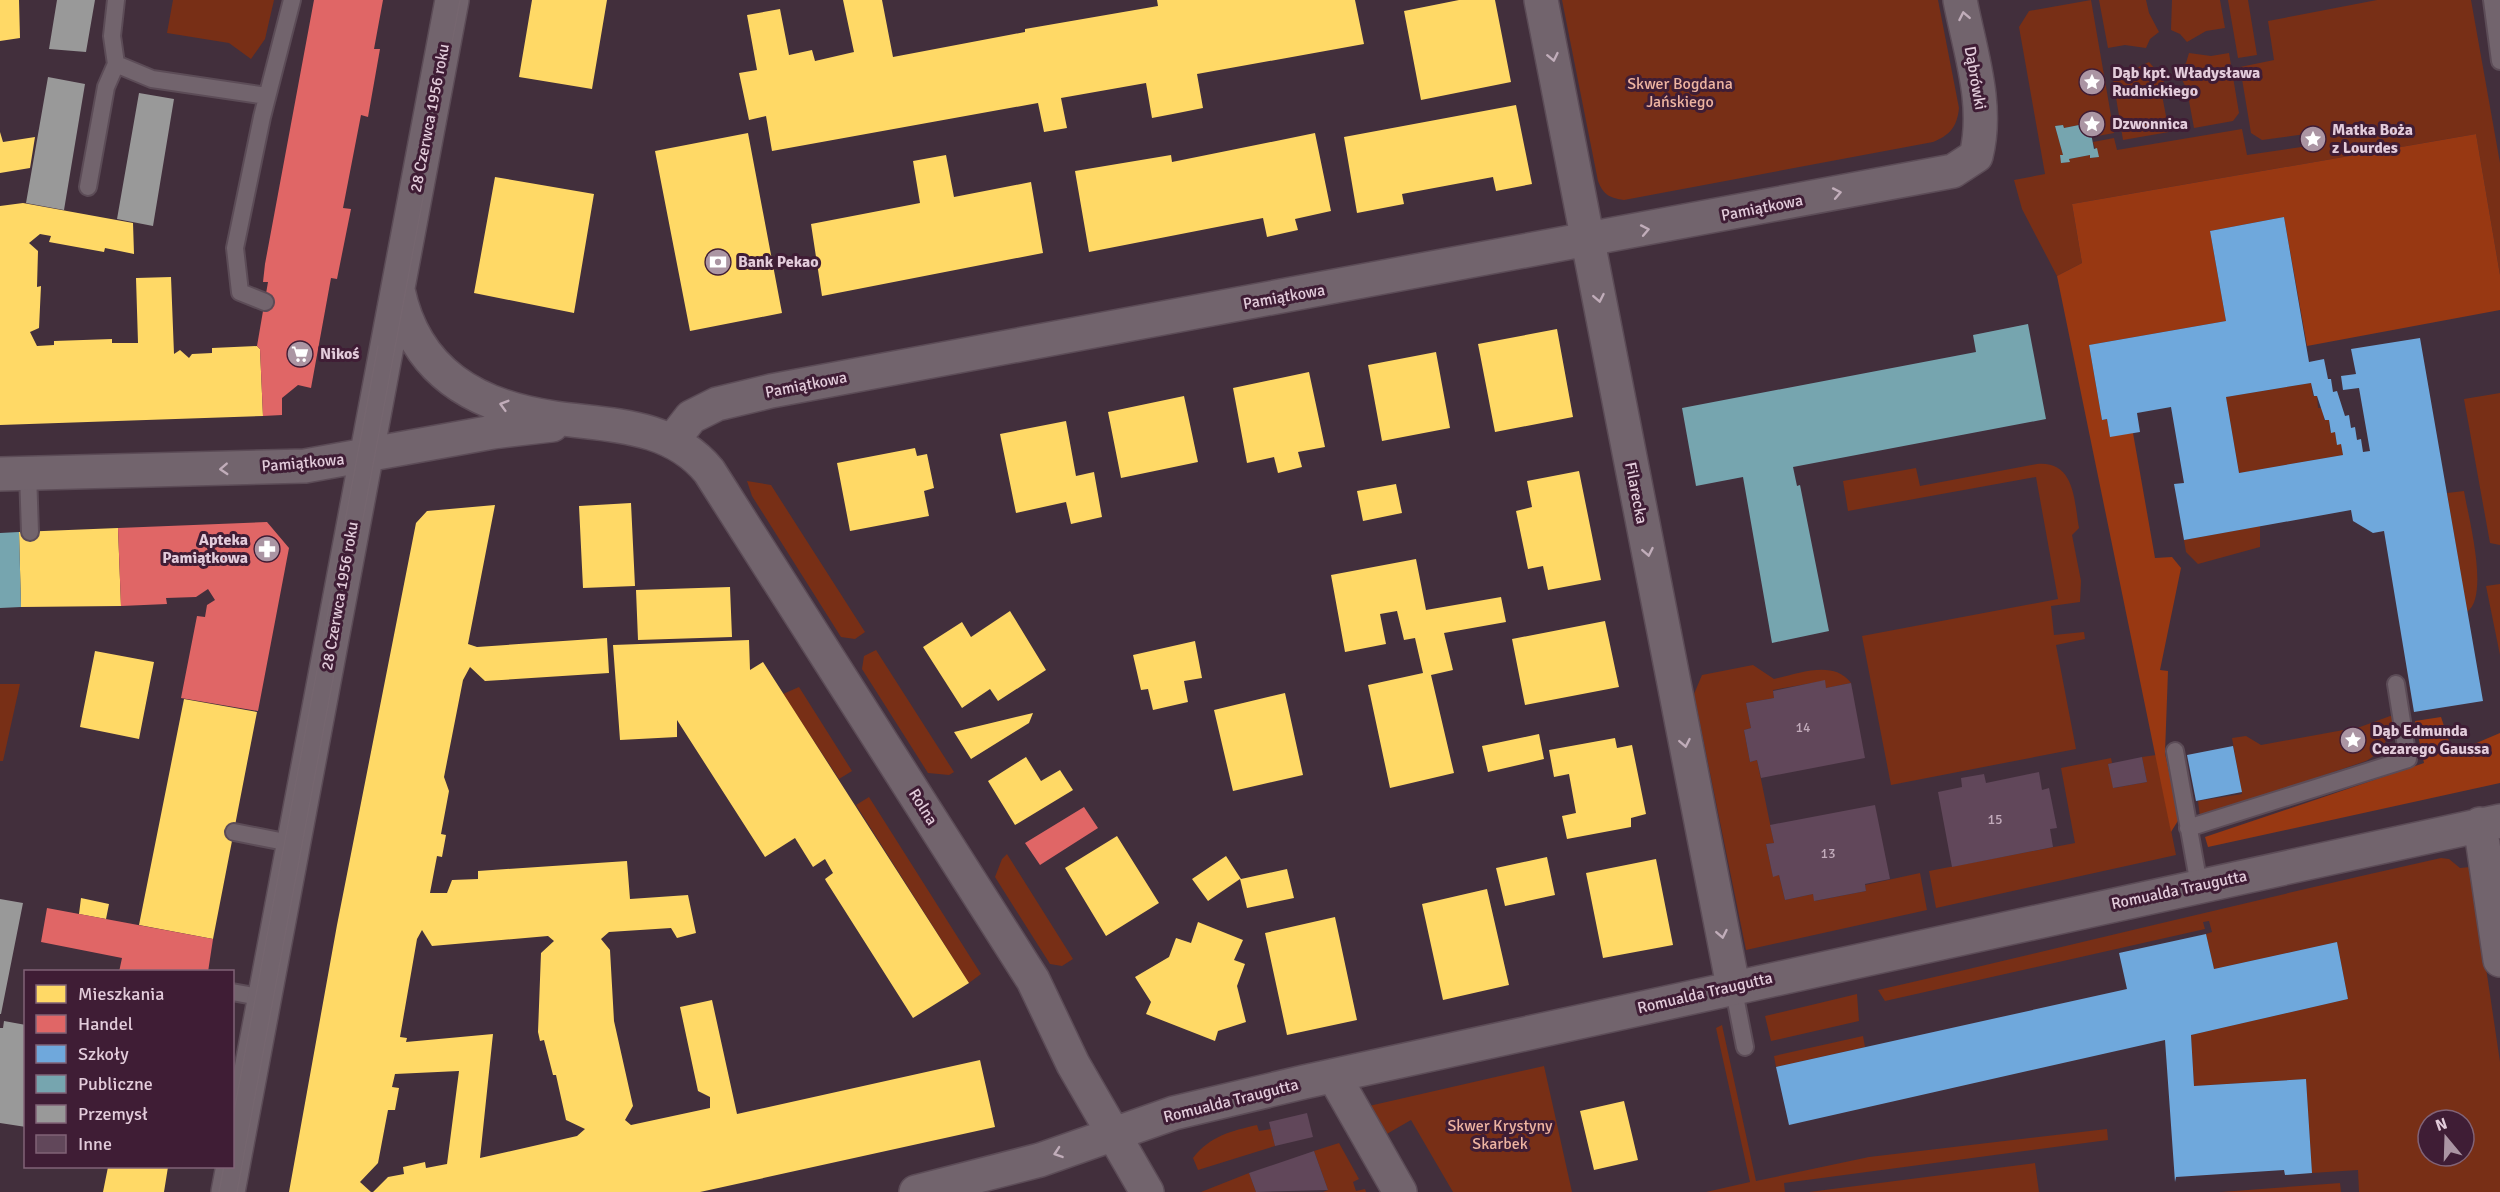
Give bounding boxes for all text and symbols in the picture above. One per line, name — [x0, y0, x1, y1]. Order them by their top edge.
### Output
one-way arrow — [1958, 12, 1971, 22]
street label: 28 Czerwca 1956 roku — [406, 42, 454, 194]
street label: Dąbrówki — [1960, 45, 1990, 111]
one-way arrow — [1545, 52, 1558, 62]
place label: Dąb kpt. Władysława Rudnickiego — [2112, 63, 2260, 101]
place icon: Dąb kpt. Władysława Rudnickiego — [2077, 67, 2107, 97]
park label: Skwer Bogdana Jańskiego — [1627, 74, 1733, 112]
place icon: Dzwonnica — [2077, 109, 2107, 139]
place label: Dzwonnica — [2112, 114, 2188, 134]
place label: Matka Boża z Lourdes — [2332, 120, 2413, 158]
place icon: Matka Boża z Lourdes — [2298, 124, 2328, 154]
one-way arrow — [1832, 187, 1842, 200]
street label: Pamiątkowa — [1719, 190, 1805, 226]
one-way arrow — [1640, 224, 1650, 237]
bank icon: Bank Pekao — [703, 247, 733, 277]
place label: Bank Pekao — [738, 252, 819, 272]
street label: Pamiątkowa — [1241, 280, 1327, 314]
one-way arrow — [1592, 293, 1605, 303]
supermarket icon: Nikoś — [285, 339, 315, 369]
place label: Nikoś — [320, 344, 359, 364]
street label: Pamiątkowa — [763, 367, 849, 403]
one-way arrow — [499, 400, 510, 412]
street label: Pamiątkowa — [261, 449, 345, 477]
street label: Filarecka — [1620, 460, 1652, 526]
one-way arrow — [220, 462, 229, 475]
street label: 28 Czerwca 1956 roku — [317, 520, 363, 672]
place label: Apteka Pamiątkowa — [162, 530, 248, 568]
pharmacy icon: Apteka Pamiątkowa — [252, 534, 282, 564]
one-way arrow — [1641, 546, 1654, 556]
house number: 14 — [1795, 719, 1811, 736]
place label: Dąb Edmunda Cezarego Gaussa — [2372, 721, 2489, 759]
place icon: Dąb Edmunda Cezarego Gaussa — [2338, 725, 2368, 755]
one-way arrow — [1678, 738, 1691, 748]
street label: Rolna — [904, 785, 942, 829]
house number: 15 — [1987, 811, 2003, 828]
house number: 13 — [1820, 845, 1836, 862]
street label: Romualda Traugutta — [2109, 866, 2249, 914]
one-way arrow — [1715, 929, 1728, 939]
street label: Romualda Traugutta — [1635, 968, 1775, 1018]
legend — [24, 970, 234, 1168]
text: Mieszkania — [78, 983, 164, 1005]
text: Handel — [78, 1013, 133, 1035]
text: Szkoły — [78, 1043, 129, 1065]
text: Publiczne — [78, 1073, 153, 1095]
street label: Romualda Traugutta — [1161, 1075, 1301, 1127]
text: Przemysł — [78, 1103, 148, 1125]
north arrow — [2416, 1108, 2476, 1168]
text: N — [2433, 1113, 2450, 1136]
park label: Skwer Krystyny Skarbek — [1447, 1116, 1553, 1154]
text: Inne — [78, 1133, 112, 1155]
one-way arrow — [1053, 1146, 1064, 1159]

